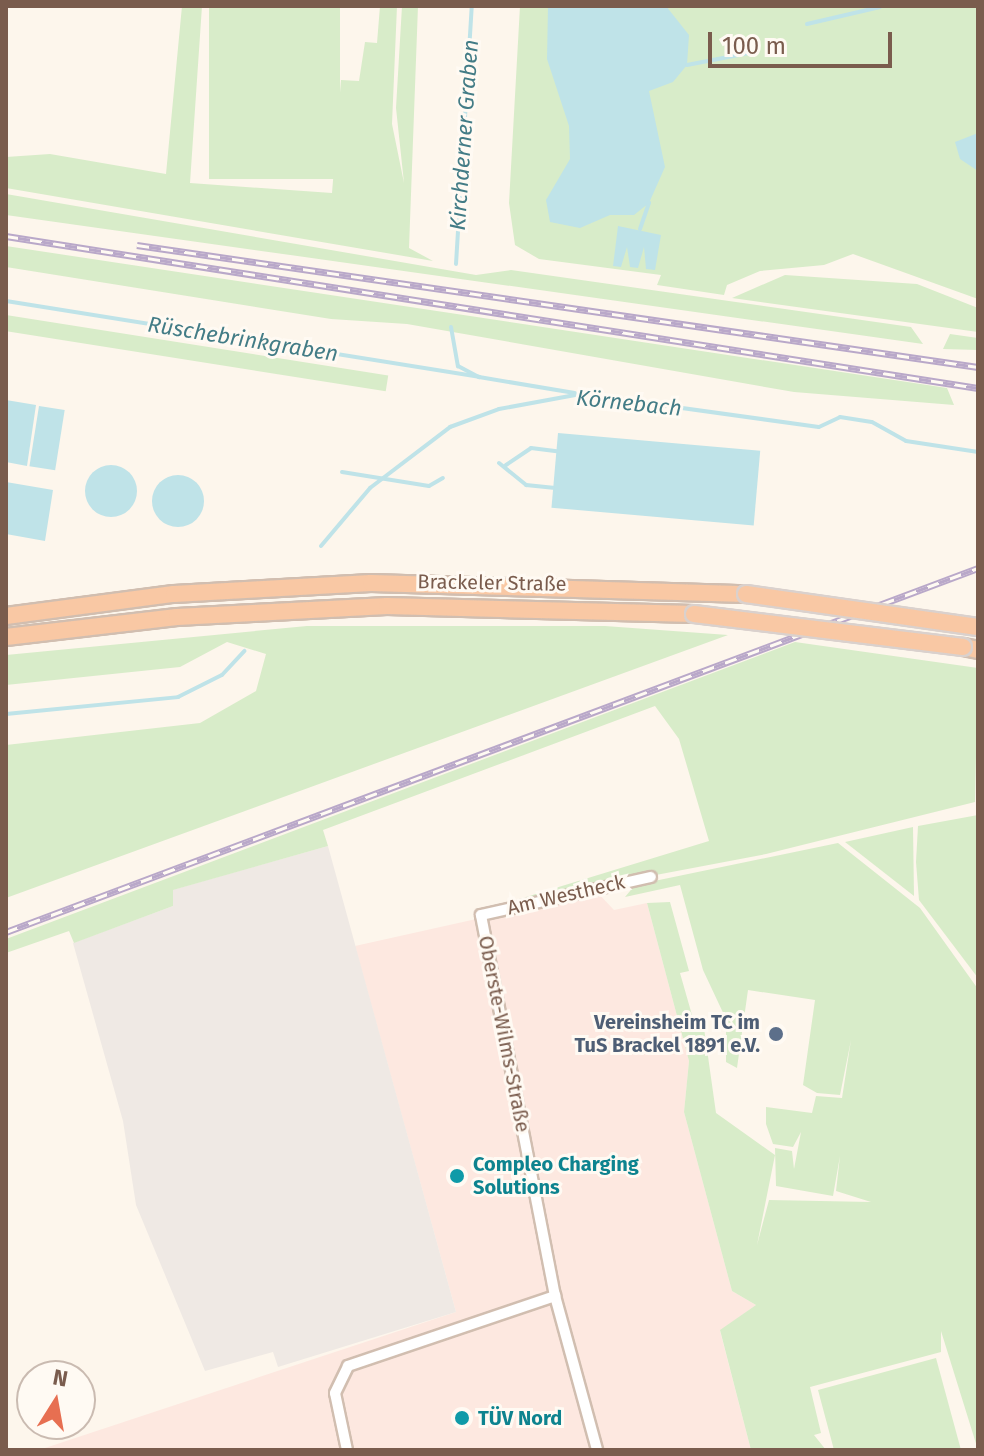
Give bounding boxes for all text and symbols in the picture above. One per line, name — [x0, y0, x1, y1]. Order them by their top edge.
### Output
scale bar — [712, 16, 896, 66]
text: 100 m — [722, 32, 786, 60]
water label: Kirchderner Graben — [444, 39, 484, 231]
water label: Rüschebrinkgraben — [146, 311, 340, 367]
water label: Körnebach — [575, 384, 683, 422]
street label: Brackeler Straße — [417, 570, 567, 596]
street label: Am Westheck — [505, 870, 627, 920]
street label: Oberste-Wilms-Straße — [473, 934, 535, 1134]
place label: Vereinsheim TC im TuS Brackel 1891 e.V. — [574, 1010, 760, 1057]
marker: Vereinsheim TC im TuS Brackel 1891 e.V. — [767, 1025, 785, 1043]
place label: Compleo Charging Solutions — [473, 1152, 639, 1199]
marker: Compleo Charging Solutions — [448, 1167, 466, 1185]
north arrow — [16, 1360, 96, 1440]
text: N — [51, 1363, 70, 1393]
place label: TÜV Nord — [478, 1406, 562, 1430]
marker: TÜV Nord — [453, 1409, 471, 1427]

